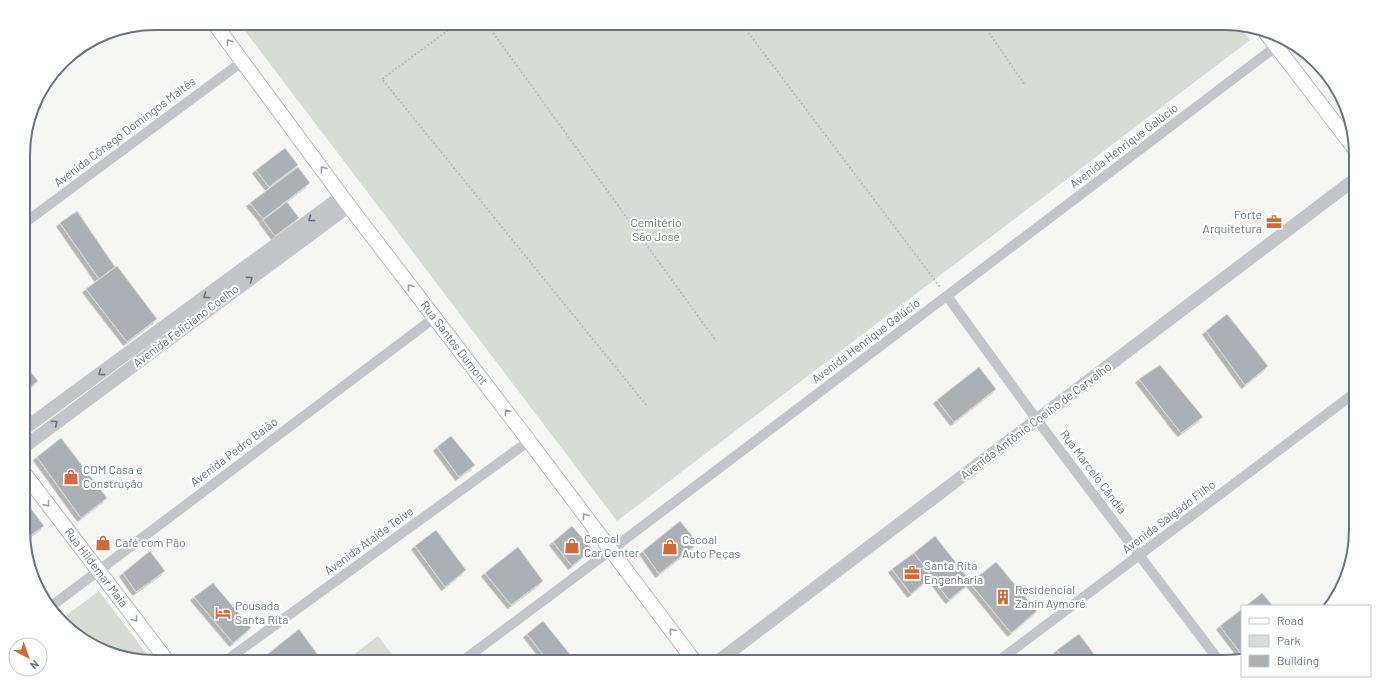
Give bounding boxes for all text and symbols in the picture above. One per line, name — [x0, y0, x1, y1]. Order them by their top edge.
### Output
one-way arrow — [226, 40, 233, 47]
street label: Avenida Cônego Domingos Maltês — [51, 73, 198, 189]
street label: Avenida Henrique Galúcio — [1067, 100, 1180, 190]
one-way arrow — [320, 167, 327, 174]
place label: Forte Arquitetura — [1203, 207, 1262, 235]
office icon: Forte Arquitetura — [1265, 213, 1283, 231]
one-way arrow — [308, 214, 315, 221]
park label: Cemitério São José — [630, 215, 682, 243]
one-way arrow — [245, 277, 252, 284]
street label: Avenida Feliciano Coelho — [130, 281, 241, 370]
one-way arrow — [408, 284, 415, 291]
one-way arrow — [203, 291, 210, 298]
street label: Avenida Henrique Galúcio — [809, 295, 922, 385]
street label: Rua Santos Dumont — [418, 298, 491, 387]
street label: Avenida Antônio Coelho de Carvalho — [957, 359, 1114, 482]
one-way arrow — [98, 368, 105, 376]
one-way arrow — [504, 409, 511, 416]
street label: Avenida Pedro Baião — [187, 414, 280, 489]
one-way arrow — [51, 421, 58, 428]
street label: Rua Marcelo Cândia — [1058, 427, 1130, 516]
place label: CDM Casa e Construção — [83, 462, 143, 490]
shop icon: CDM Casa e Construção — [62, 468, 80, 486]
street label: Avenida Salgado Filho — [1119, 477, 1218, 556]
one-way arrow — [43, 500, 50, 507]
street label: Avenida Ataíde Teive — [321, 503, 416, 577]
one-way arrow — [583, 513, 590, 520]
street label: Rua Hildemar Maia — [62, 525, 132, 609]
place label: Cacoal Car Center — [584, 531, 640, 559]
place label: Cacoal Auto Peças — [682, 532, 741, 560]
shop icon: Café com Pão — [94, 534, 112, 552]
place label: Café com Pão — [115, 535, 186, 549]
shop icon: Cacoal Car Center — [563, 537, 581, 555]
shop icon: Cacoal Auto Peças — [661, 538, 679, 556]
place label: Santa Rita Engenharia — [924, 558, 983, 586]
office icon: Santa Rita Engenharia — [903, 564, 921, 582]
place label: Residencial Zanin Aymoré — [1015, 582, 1086, 610]
building icon: Residencial Zanin Aymoré — [994, 588, 1012, 606]
place label: Pousada Santa Rita — [235, 598, 288, 626]
hotel icon: Pousada Santa Rita — [214, 604, 232, 622]
legend — [1241, 605, 1371, 677]
text: Road — [1277, 613, 1304, 627]
one-way arrow — [130, 615, 137, 622]
one-way arrow — [669, 628, 676, 635]
text: Park — [1277, 633, 1301, 647]
north arrow — [8, 637, 48, 677]
text: Building — [1277, 653, 1319, 667]
text: N — [28, 658, 42, 672]

